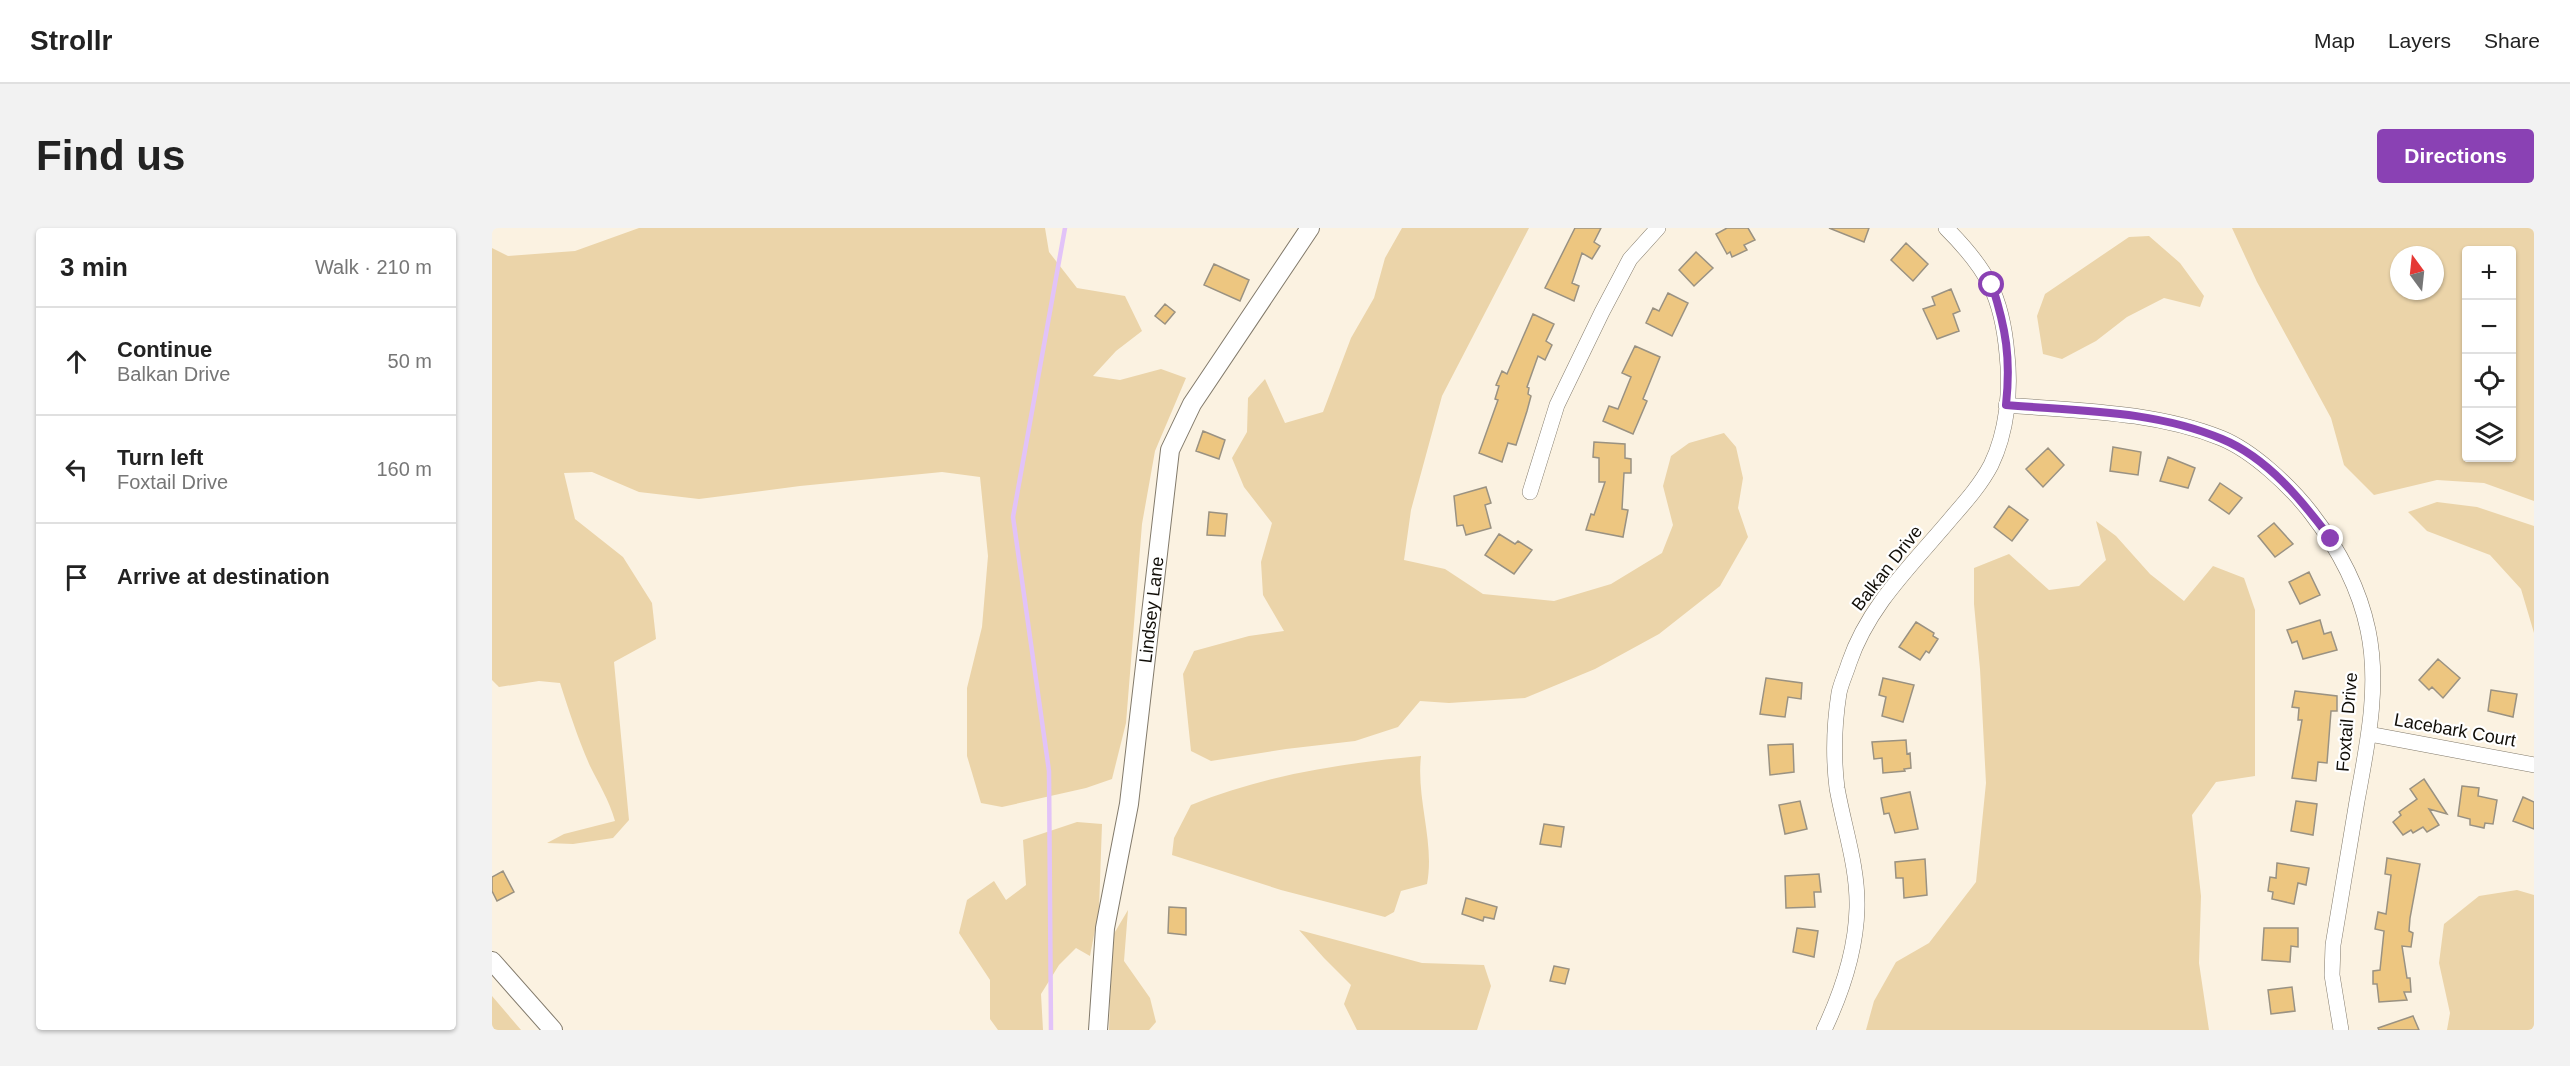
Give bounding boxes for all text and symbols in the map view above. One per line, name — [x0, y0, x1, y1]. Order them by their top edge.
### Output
text: Strollr — [30, 25, 112, 56]
text: Map — [2314, 29, 2355, 52]
text: Layers — [2388, 29, 2451, 52]
text: Share — [2484, 29, 2540, 52]
button: Directions — [2377, 129, 2534, 183]
text: Find us — [36, 132, 185, 179]
north arrow — [2390, 246, 2444, 300]
map controls — [2462, 246, 2516, 462]
button: + — [2462, 246, 2516, 300]
text: 3 min — [60, 252, 128, 282]
text: Walk · 210 m — [315, 256, 432, 278]
route start — [1978, 271, 2004, 297]
button: − — [2462, 300, 2516, 354]
text: Continue — [117, 337, 212, 362]
icon: ahead — [60, 345, 93, 378]
text: 50 m — [388, 350, 432, 372]
button: locate — [2462, 354, 2516, 408]
text: Balkan Drive — [117, 363, 230, 385]
button: layers — [2462, 408, 2516, 462]
text: Turn left — [117, 445, 203, 470]
icon: left — [60, 453, 93, 486]
text: 160 m — [376, 458, 432, 480]
text: Foxtail Drive — [117, 471, 228, 493]
street label: Balkan Drive — [1848, 522, 1926, 614]
route end — [2317, 525, 2343, 551]
street label: Lindsey Lane — [1135, 555, 1168, 664]
icon: arrive — [60, 561, 93, 594]
text: Arrive at destination — [117, 564, 330, 589]
street label: Foxtail Drive — [2333, 671, 2361, 773]
street label: Lacebark Court — [2393, 709, 2517, 751]

